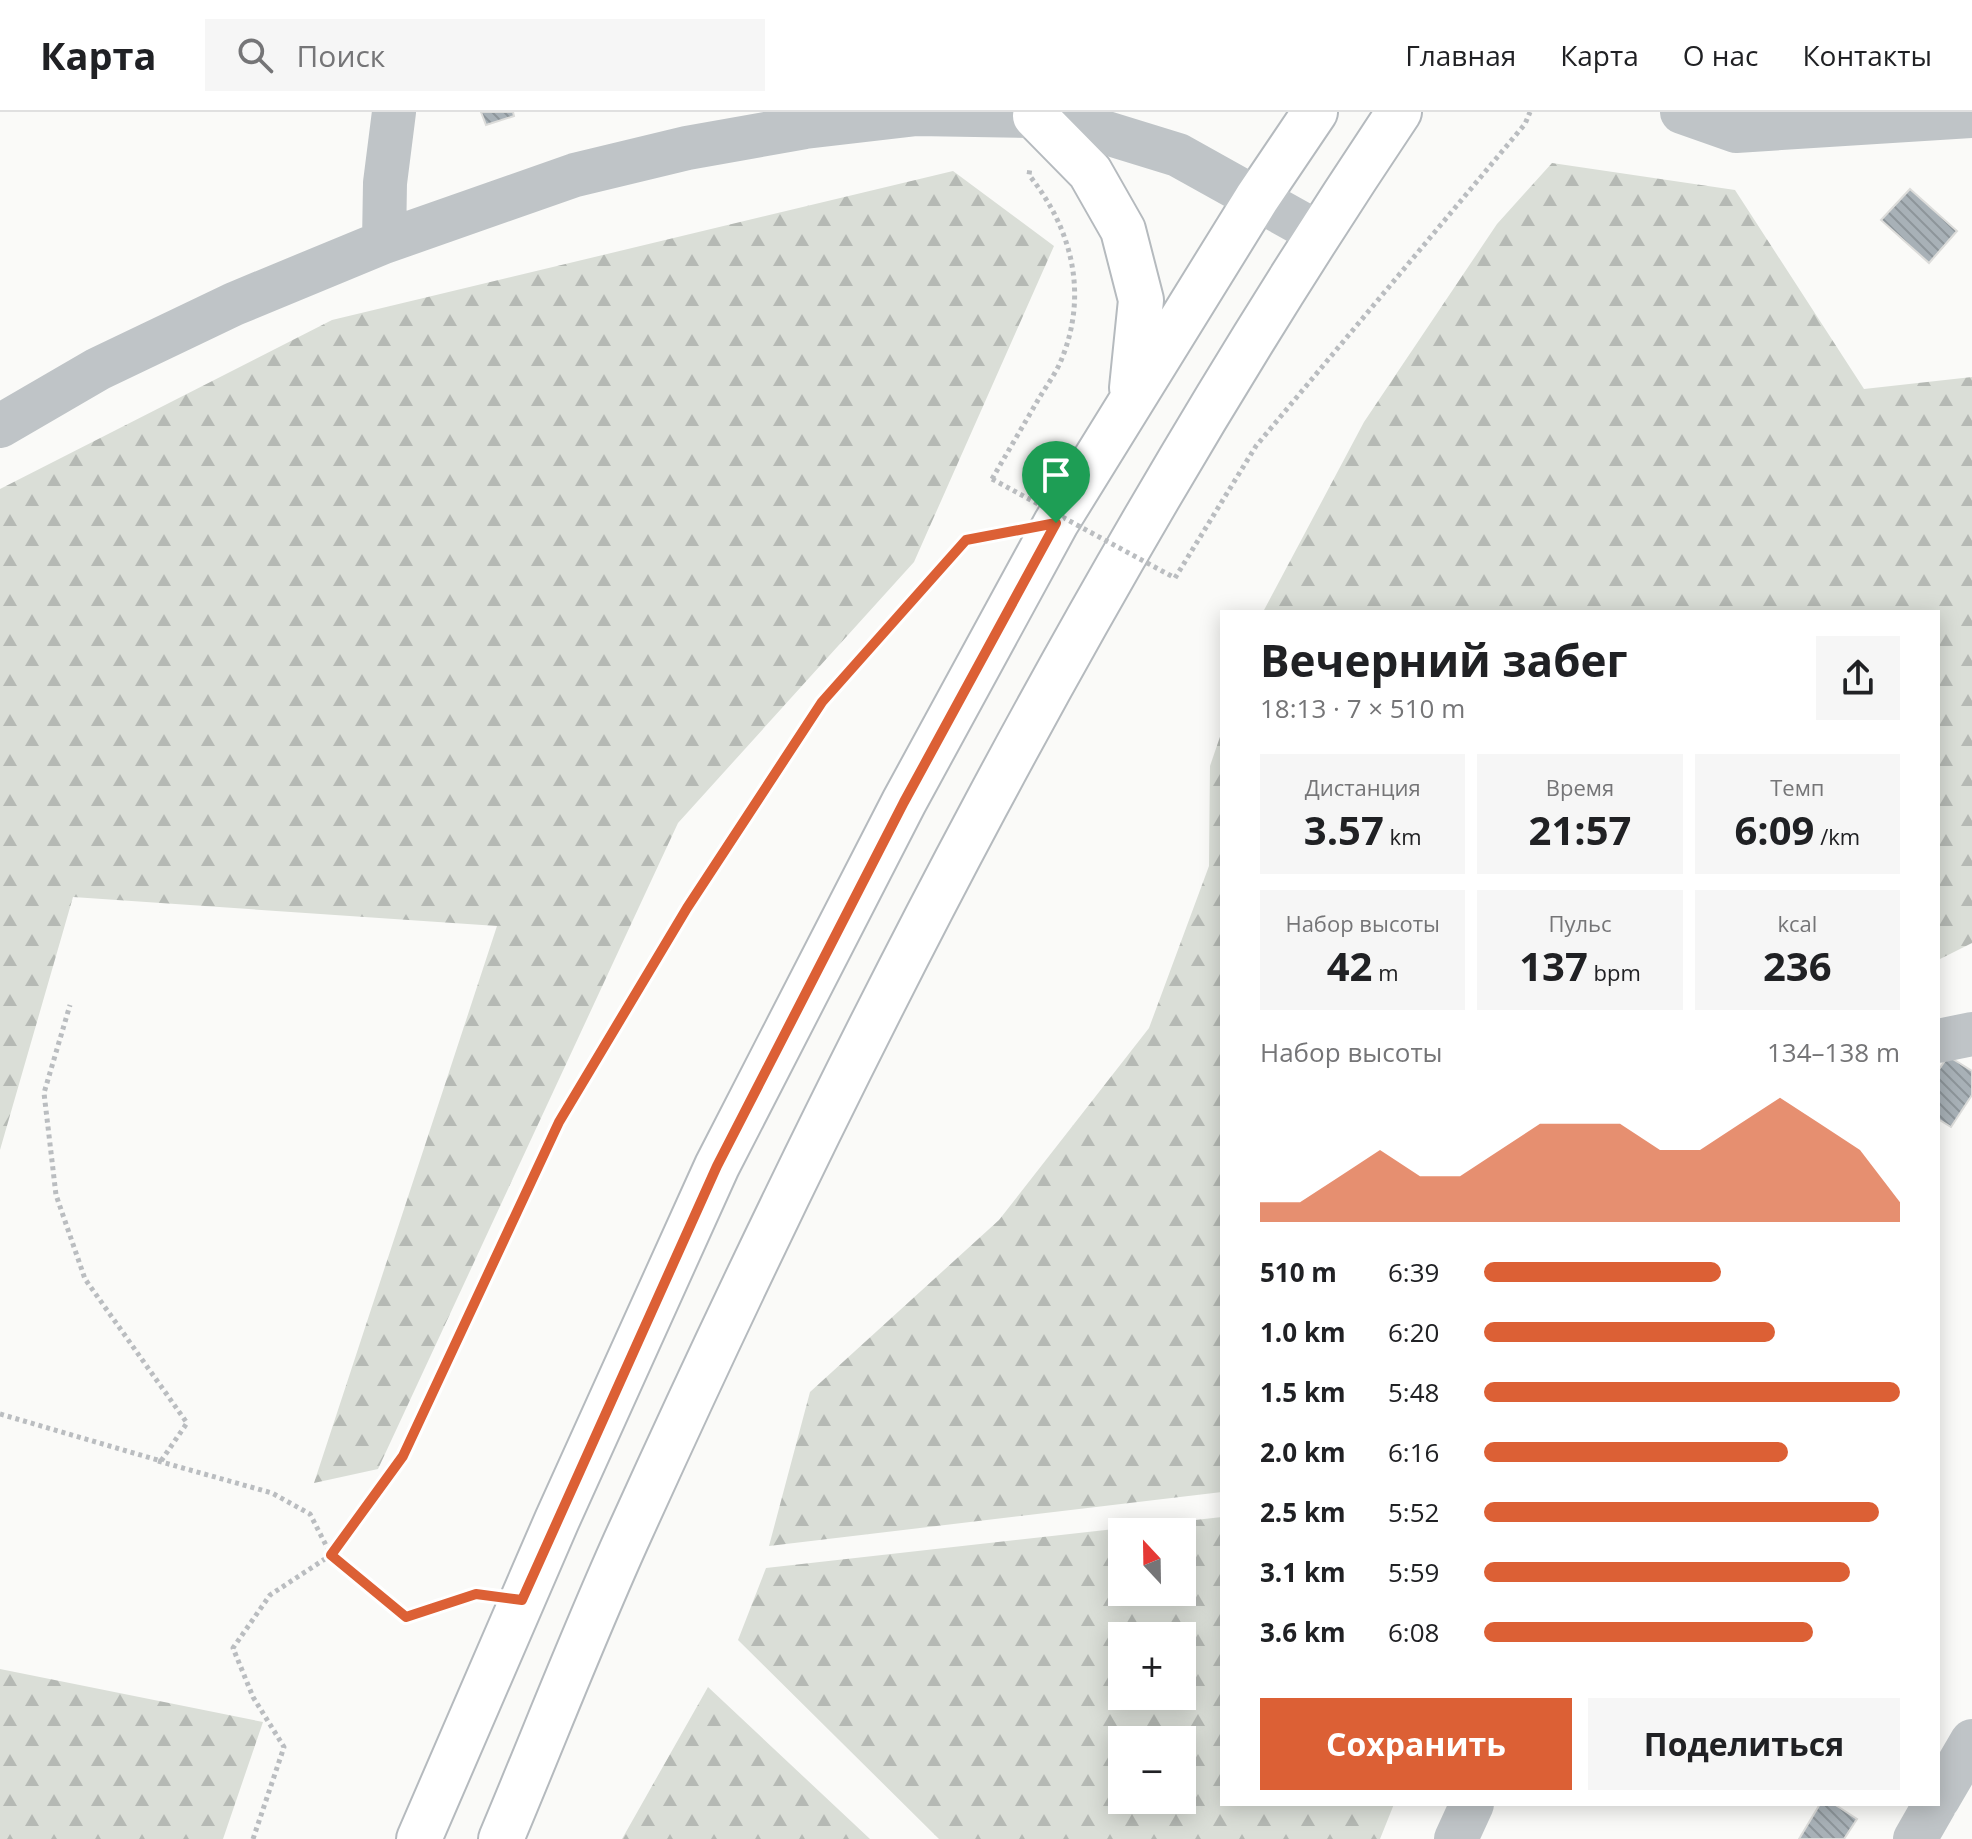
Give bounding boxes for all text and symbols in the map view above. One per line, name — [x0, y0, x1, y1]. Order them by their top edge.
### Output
search box — [205, 19, 765, 91]
text: Карта — [40, 29, 157, 81]
icon: search — [233, 33, 277, 77]
text: Поиск — [297, 35, 385, 76]
text: Главная — [1405, 36, 1516, 74]
text: Карта — [1560, 36, 1639, 74]
text: О нас — [1683, 36, 1758, 74]
text: Контакты — [1802, 36, 1932, 74]
pin — [1022, 441, 1090, 523]
icon: arrive — [1034, 453, 1078, 497]
text: Вечерний забег — [1260, 630, 1628, 690]
button: share — [1816, 636, 1900, 720]
text: 18:13 · 7 × 510 m — [1260, 690, 1465, 726]
text: Дистанция — [1305, 772, 1421, 802]
text: Время — [1546, 772, 1614, 802]
text: Темп — [1770, 772, 1824, 802]
text: 3.57 — [1304, 802, 1384, 857]
text: 21:57 — [1529, 802, 1631, 857]
text: 6:09 — [1734, 802, 1814, 857]
text: km — [1384, 821, 1422, 851]
text: /km — [1814, 821, 1860, 851]
text: Набор высоты — [1285, 908, 1440, 938]
text: Пульс — [1548, 908, 1612, 938]
text: kcal — [1777, 908, 1817, 938]
text: 42 — [1327, 938, 1372, 993]
text: 137 — [1519, 938, 1588, 993]
text: 236 — [1763, 938, 1832, 993]
text: m — [1372, 957, 1399, 987]
text: bpm — [1588, 957, 1641, 987]
text: Набор высоты — [1260, 1034, 1443, 1070]
text: 134–138 m — [1767, 1034, 1900, 1070]
text: 510 m — [1260, 1254, 1337, 1290]
text: 6:39 — [1388, 1254, 1439, 1290]
text: 1.0 km — [1260, 1314, 1346, 1350]
text: 6:20 — [1388, 1314, 1439, 1350]
text: 1.5 km — [1260, 1374, 1346, 1410]
text: 5:48 — [1388, 1374, 1439, 1410]
text: 2.0 km — [1260, 1434, 1346, 1470]
text: 6:16 — [1388, 1434, 1439, 1470]
text: 2.5 km — [1260, 1494, 1346, 1530]
text: 5:52 — [1388, 1494, 1439, 1530]
north arrow — [1108, 1518, 1196, 1606]
map controls — [1108, 1518, 1196, 1814]
text: 3.1 km — [1260, 1554, 1346, 1590]
text: 5:59 — [1388, 1554, 1439, 1590]
text: 3.6 km — [1260, 1614, 1346, 1650]
text: 6:08 — [1388, 1614, 1439, 1650]
button: + — [1108, 1622, 1196, 1710]
button: Сохранить — [1260, 1698, 1572, 1790]
button: Поделиться — [1588, 1698, 1900, 1790]
button: − — [1108, 1726, 1196, 1814]

